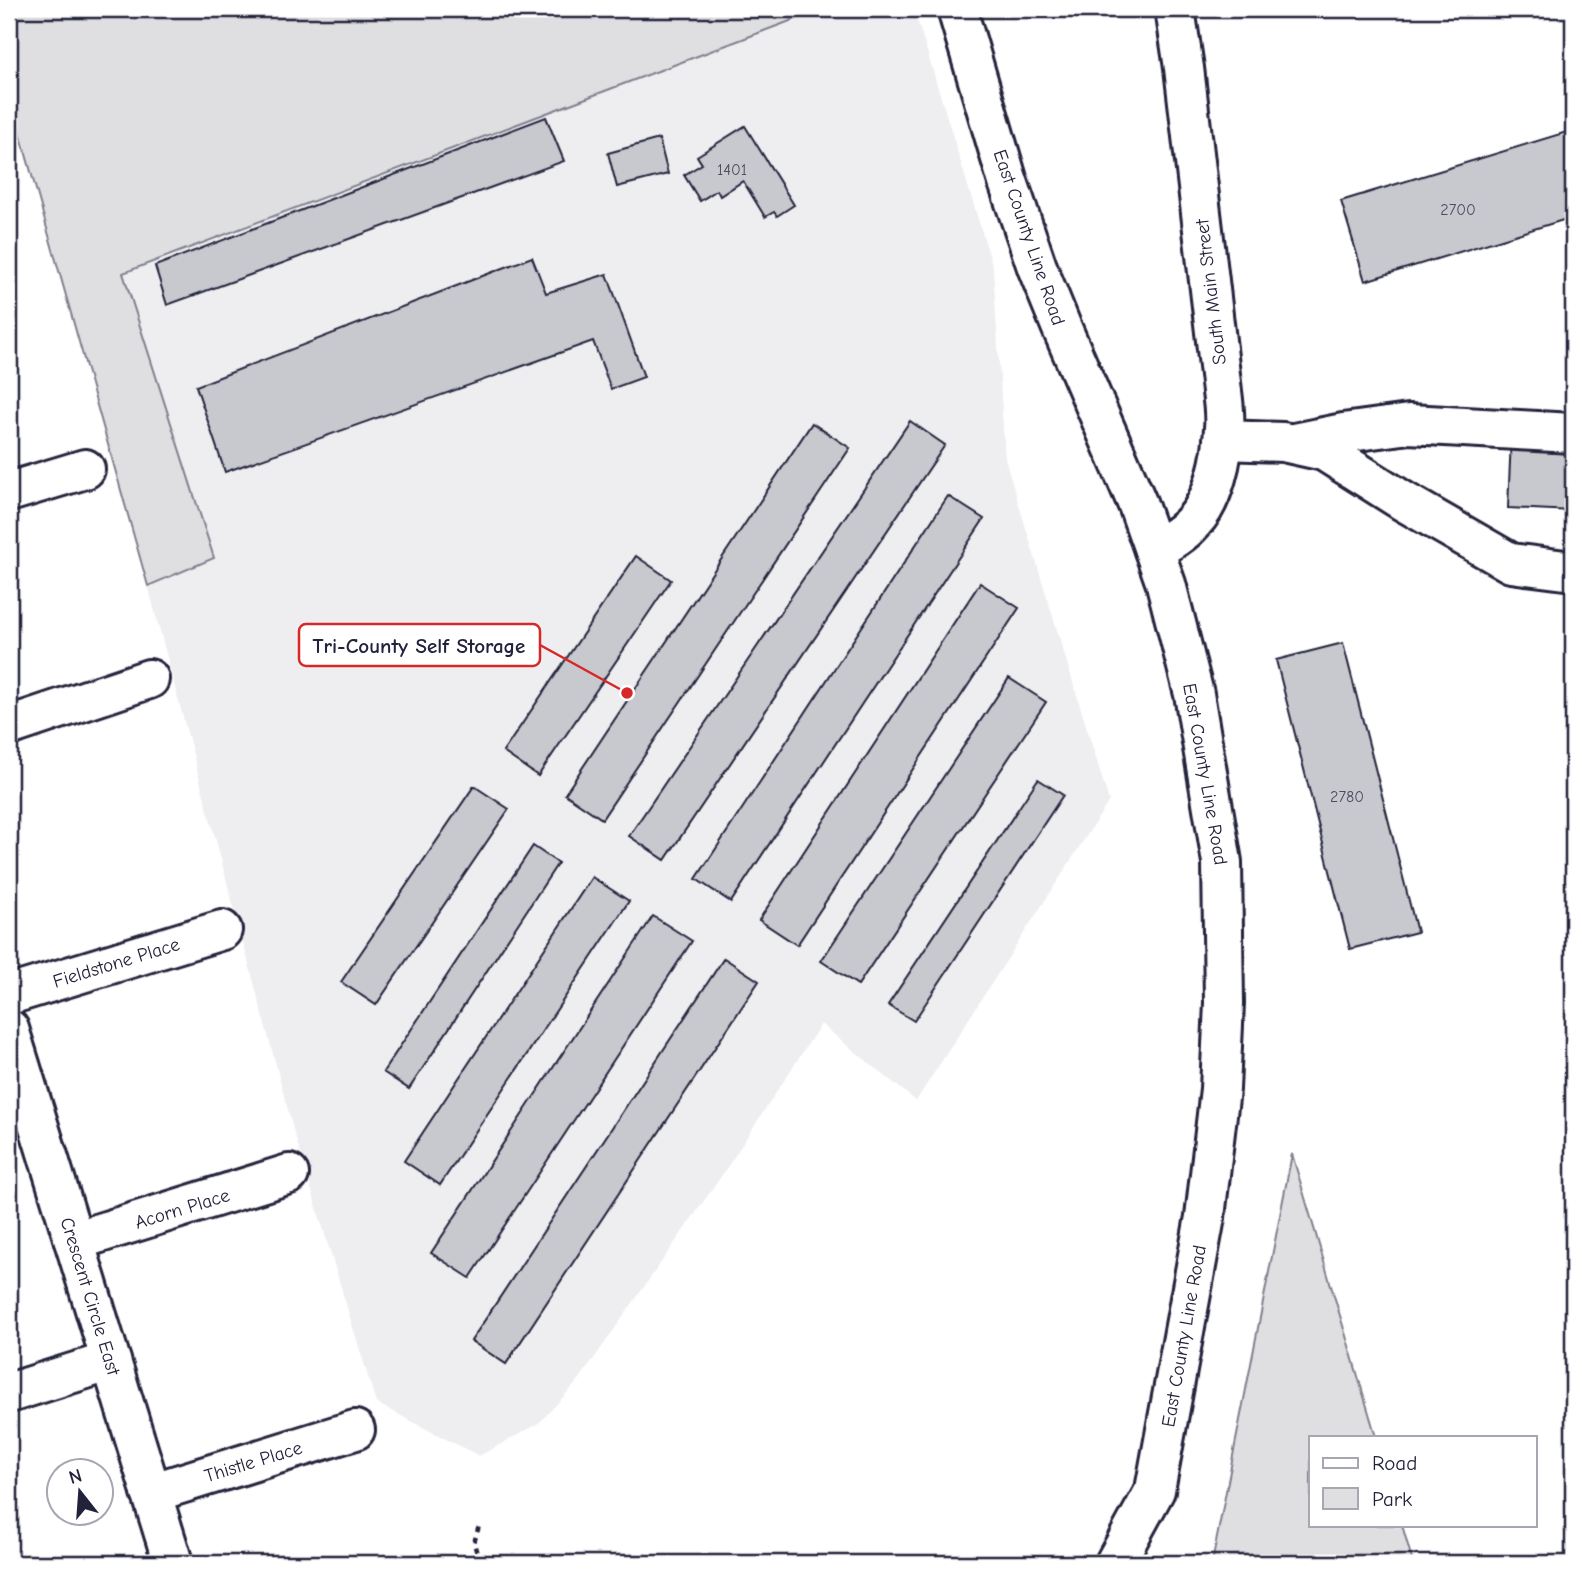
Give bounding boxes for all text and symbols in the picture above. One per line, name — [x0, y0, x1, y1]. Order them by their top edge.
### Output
street label: East County Line Road — [989, 147, 1069, 328]
house number: 1401 — [717, 161, 747, 179]
house number: 2700 — [1440, 201, 1476, 219]
street label: South Main Street — [1191, 217, 1231, 366]
callout: Tri-County Self Storage — [299, 624, 540, 666]
text: Tri-County Self Storage — [313, 634, 525, 658]
street label: East County Line Road — [1178, 681, 1232, 867]
house number: 2780 — [1330, 788, 1364, 806]
street label: Fieldstone Place — [50, 933, 182, 993]
street label: Acorn Place — [132, 1184, 232, 1234]
street label: Crescent Circle East — [56, 1215, 125, 1378]
street label: East County Line Road — [1157, 1243, 1211, 1429]
legend — [1309, 1436, 1536, 1526]
street label: Thistle Place — [202, 1437, 305, 1487]
text: Road — [1372, 1451, 1417, 1475]
north arrow — [46, 1456, 116, 1526]
text: N — [66, 1464, 84, 1489]
text: Park — [1372, 1487, 1412, 1511]

